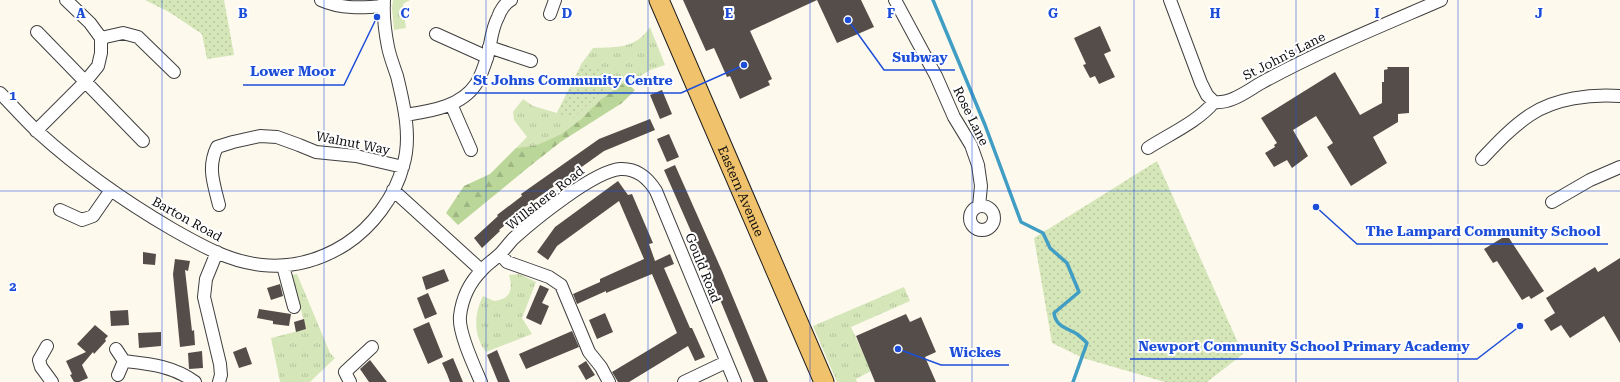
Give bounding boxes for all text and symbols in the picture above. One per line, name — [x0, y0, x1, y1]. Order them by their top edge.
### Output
text: A — [76, 6, 86, 21]
text: B — [238, 6, 248, 21]
text: C — [400, 6, 410, 21]
text: D — [562, 6, 572, 21]
text: E — [725, 6, 733, 21]
text: F — [887, 6, 895, 21]
text: G — [1048, 6, 1058, 21]
text: H — [1210, 6, 1221, 21]
text: I — [1374, 6, 1380, 21]
text: J — [1535, 6, 1543, 21]
street label: St John's Lane — [1240, 29, 1328, 83]
callout: Subway — [884, 44, 955, 70]
text: Subway — [892, 49, 948, 65]
callout: Lower Moor — [243, 59, 344, 85]
text: Lower Moor — [250, 63, 336, 79]
callout: St Johns Community Centre — [465, 67, 681, 93]
text: St Johns Community Centre — [473, 72, 673, 88]
street label: Rose Lane — [950, 84, 992, 148]
text: 1 — [9, 88, 17, 103]
street label: Walnut Way — [315, 128, 392, 158]
street label: Eastern Avenue — [715, 143, 768, 239]
street label: Willshere Road — [503, 163, 587, 233]
street label: Barton Road — [149, 194, 225, 245]
callout: The Lampard Community School — [1357, 218, 1608, 244]
text: The Lampard Community School — [1365, 223, 1601, 239]
street label: Gould Road — [682, 231, 724, 306]
text: 2 — [9, 279, 17, 294]
callout: Newport Community School Primary Academy — [1130, 333, 1477, 359]
text: Newport Community School Primary Academy — [1138, 338, 1470, 354]
callout: Wickes — [941, 339, 1009, 365]
text: Wickes — [949, 344, 1001, 360]

